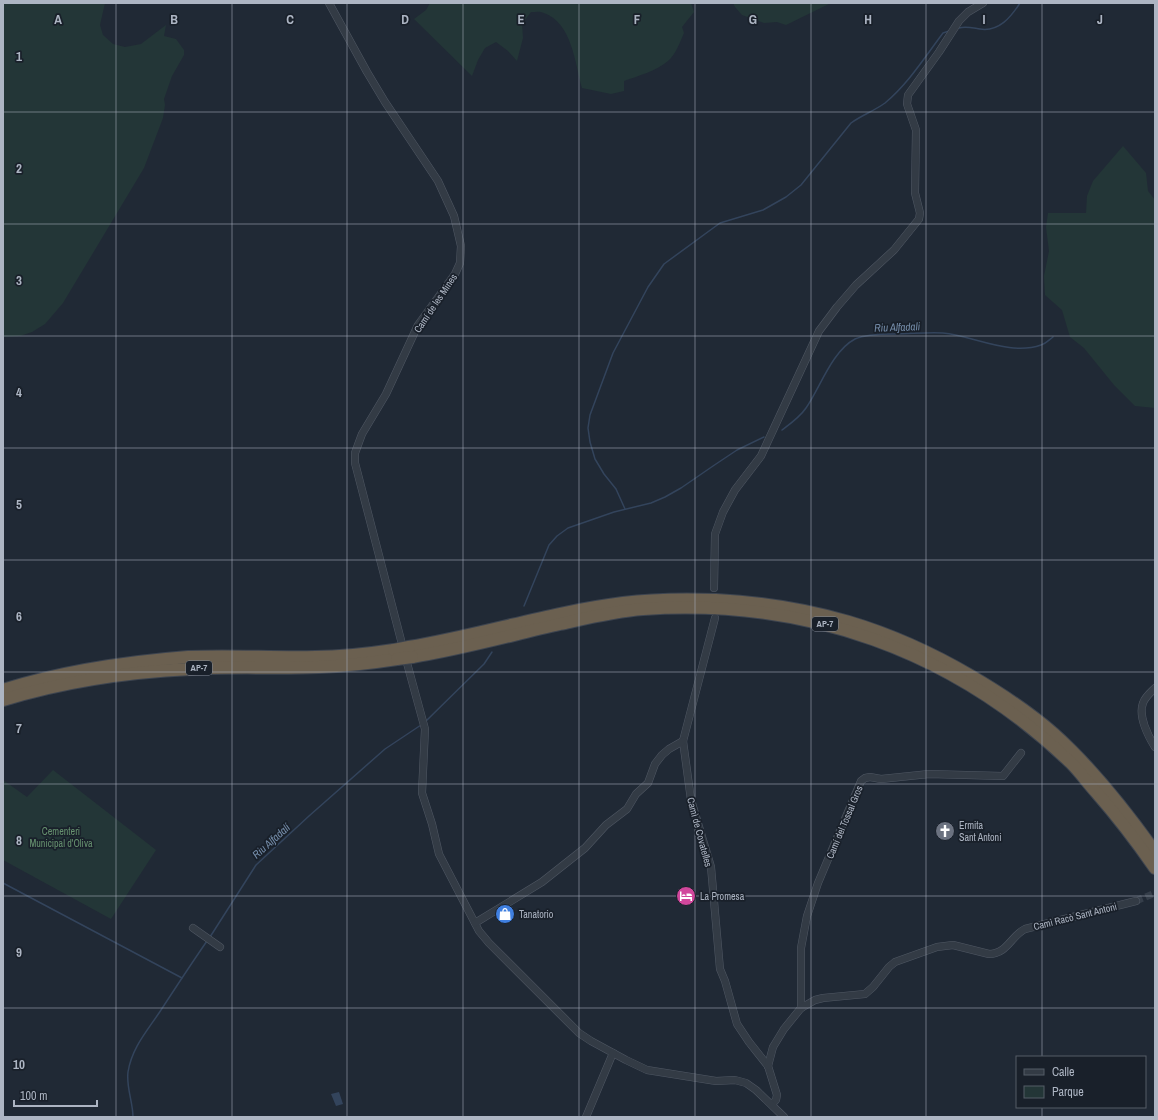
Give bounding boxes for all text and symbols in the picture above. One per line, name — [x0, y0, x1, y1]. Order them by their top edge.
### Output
text: A — [54, 11, 62, 28]
text: B — [170, 11, 178, 28]
text: C — [286, 11, 294, 28]
text: D — [401, 11, 409, 28]
text: E — [517, 11, 525, 28]
text: F — [634, 11, 641, 28]
text: G — [749, 11, 757, 28]
text: H — [864, 11, 872, 28]
text: I — [983, 11, 986, 28]
text: J — [1097, 11, 1103, 28]
text: 1 — [16, 48, 22, 65]
text: 2 — [16, 160, 22, 177]
street label: Camí de les Mines — [411, 271, 460, 335]
text: 3 — [16, 272, 22, 289]
water label: Riu Alfadali — [874, 319, 921, 335]
text: 4 — [16, 384, 22, 401]
text: 5 — [16, 496, 22, 513]
text: 6 — [16, 608, 22, 625]
road number: AP-7 — [812, 617, 838, 631]
road number: AP-7 — [186, 661, 212, 675]
text: 7 — [16, 720, 22, 737]
street label: Camí del Tossal Gros — [823, 784, 866, 861]
street label: Camì de Covatelles — [684, 796, 715, 868]
water label: Riu Alfadalí — [249, 819, 294, 862]
place label: Ermita Sant Antoni — [959, 819, 1001, 844]
church icon: Ermita Sant Antoni — [934, 820, 956, 842]
park label: Cementeri Municipal d'Oliva — [29, 825, 93, 850]
text: 8 — [16, 832, 22, 849]
hotel icon: La Promesa — [675, 885, 697, 907]
place label: La Promesa — [700, 890, 745, 903]
street label: Camì Racò Sant Antoni — [1032, 900, 1118, 933]
shop icon: Tanatorio — [494, 903, 516, 925]
place label: Tanatorio — [519, 908, 554, 921]
text: 9 — [16, 944, 22, 961]
text: 10 — [13, 1056, 25, 1073]
legend — [1016, 1056, 1146, 1108]
text: Calle — [1052, 1064, 1074, 1080]
scale bar — [14, 1082, 97, 1108]
text: Parque — [1052, 1084, 1084, 1100]
text: 100 m — [20, 1088, 47, 1104]

